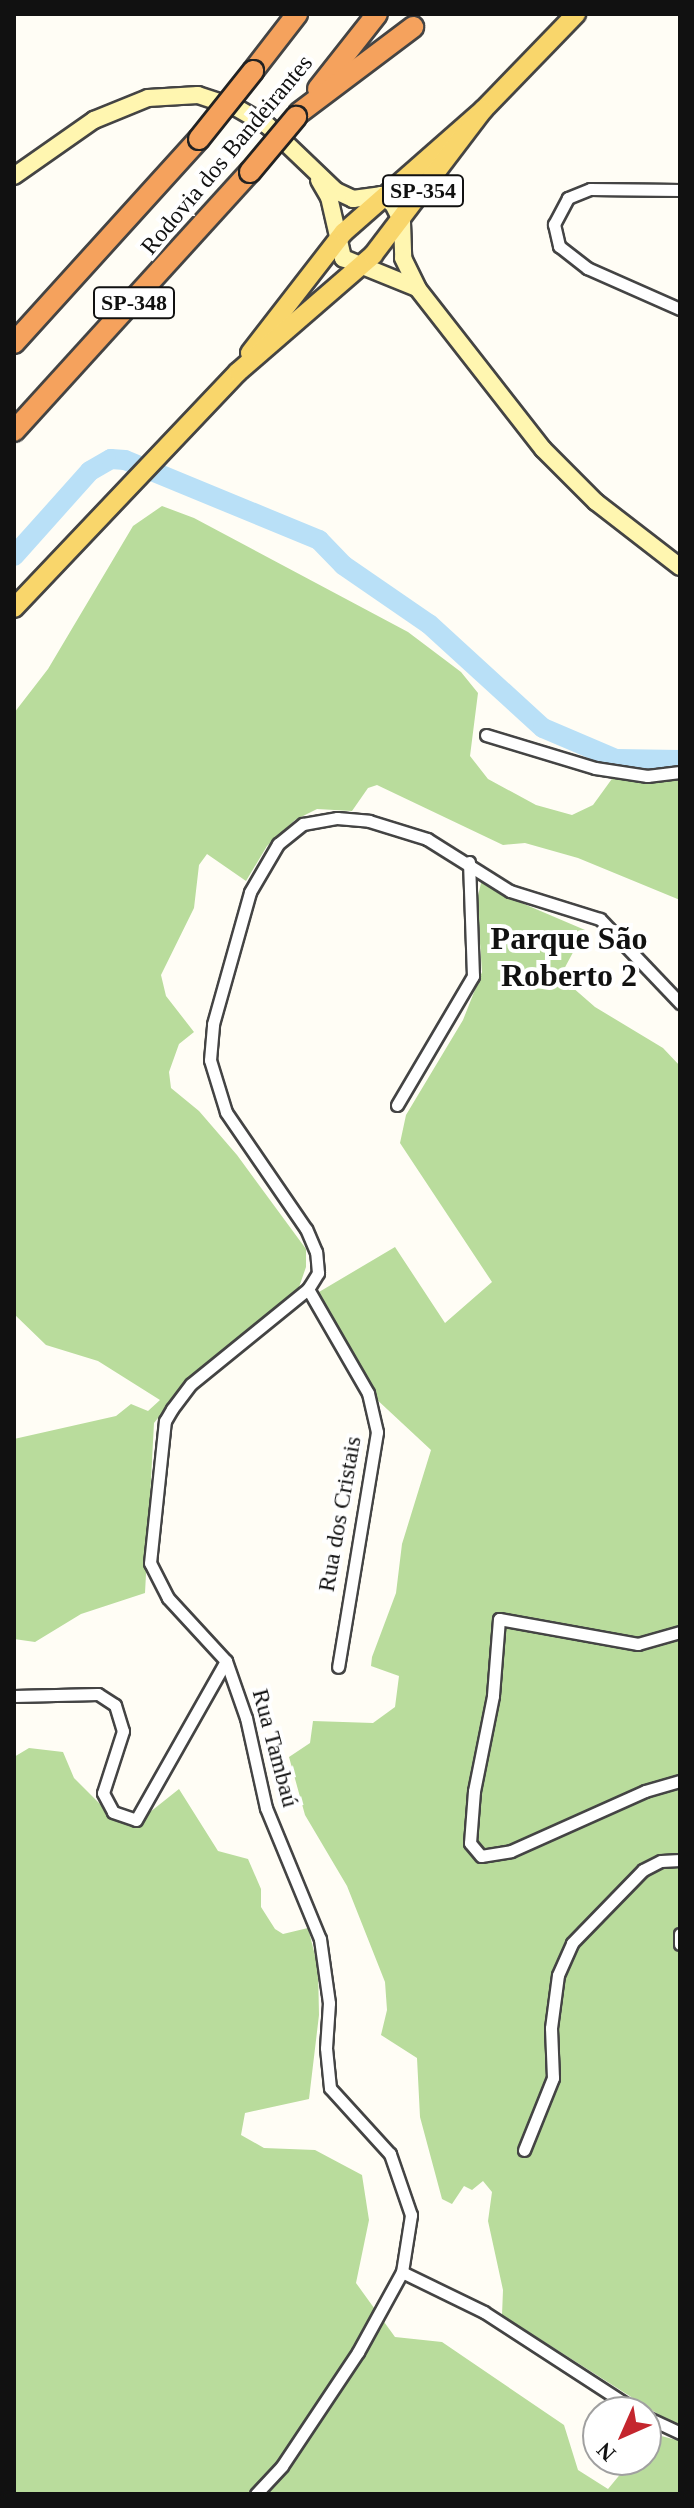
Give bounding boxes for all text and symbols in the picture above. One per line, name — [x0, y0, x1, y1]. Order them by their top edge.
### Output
street label: Rodovia dos Bandeirantes — [135, 49, 319, 261]
road number: SP-354 — [381, 173, 465, 209]
road number: SP-348 — [92, 285, 176, 321]
district label: Parque São Roberto 2 — [491, 920, 647, 995]
street label: Rua dos Cristais — [312, 1434, 368, 1594]
street label: Rua Tambaú — [245, 1686, 305, 1810]
north arrow — [582, 2396, 662, 2476]
text: N — [592, 2437, 621, 2466]

